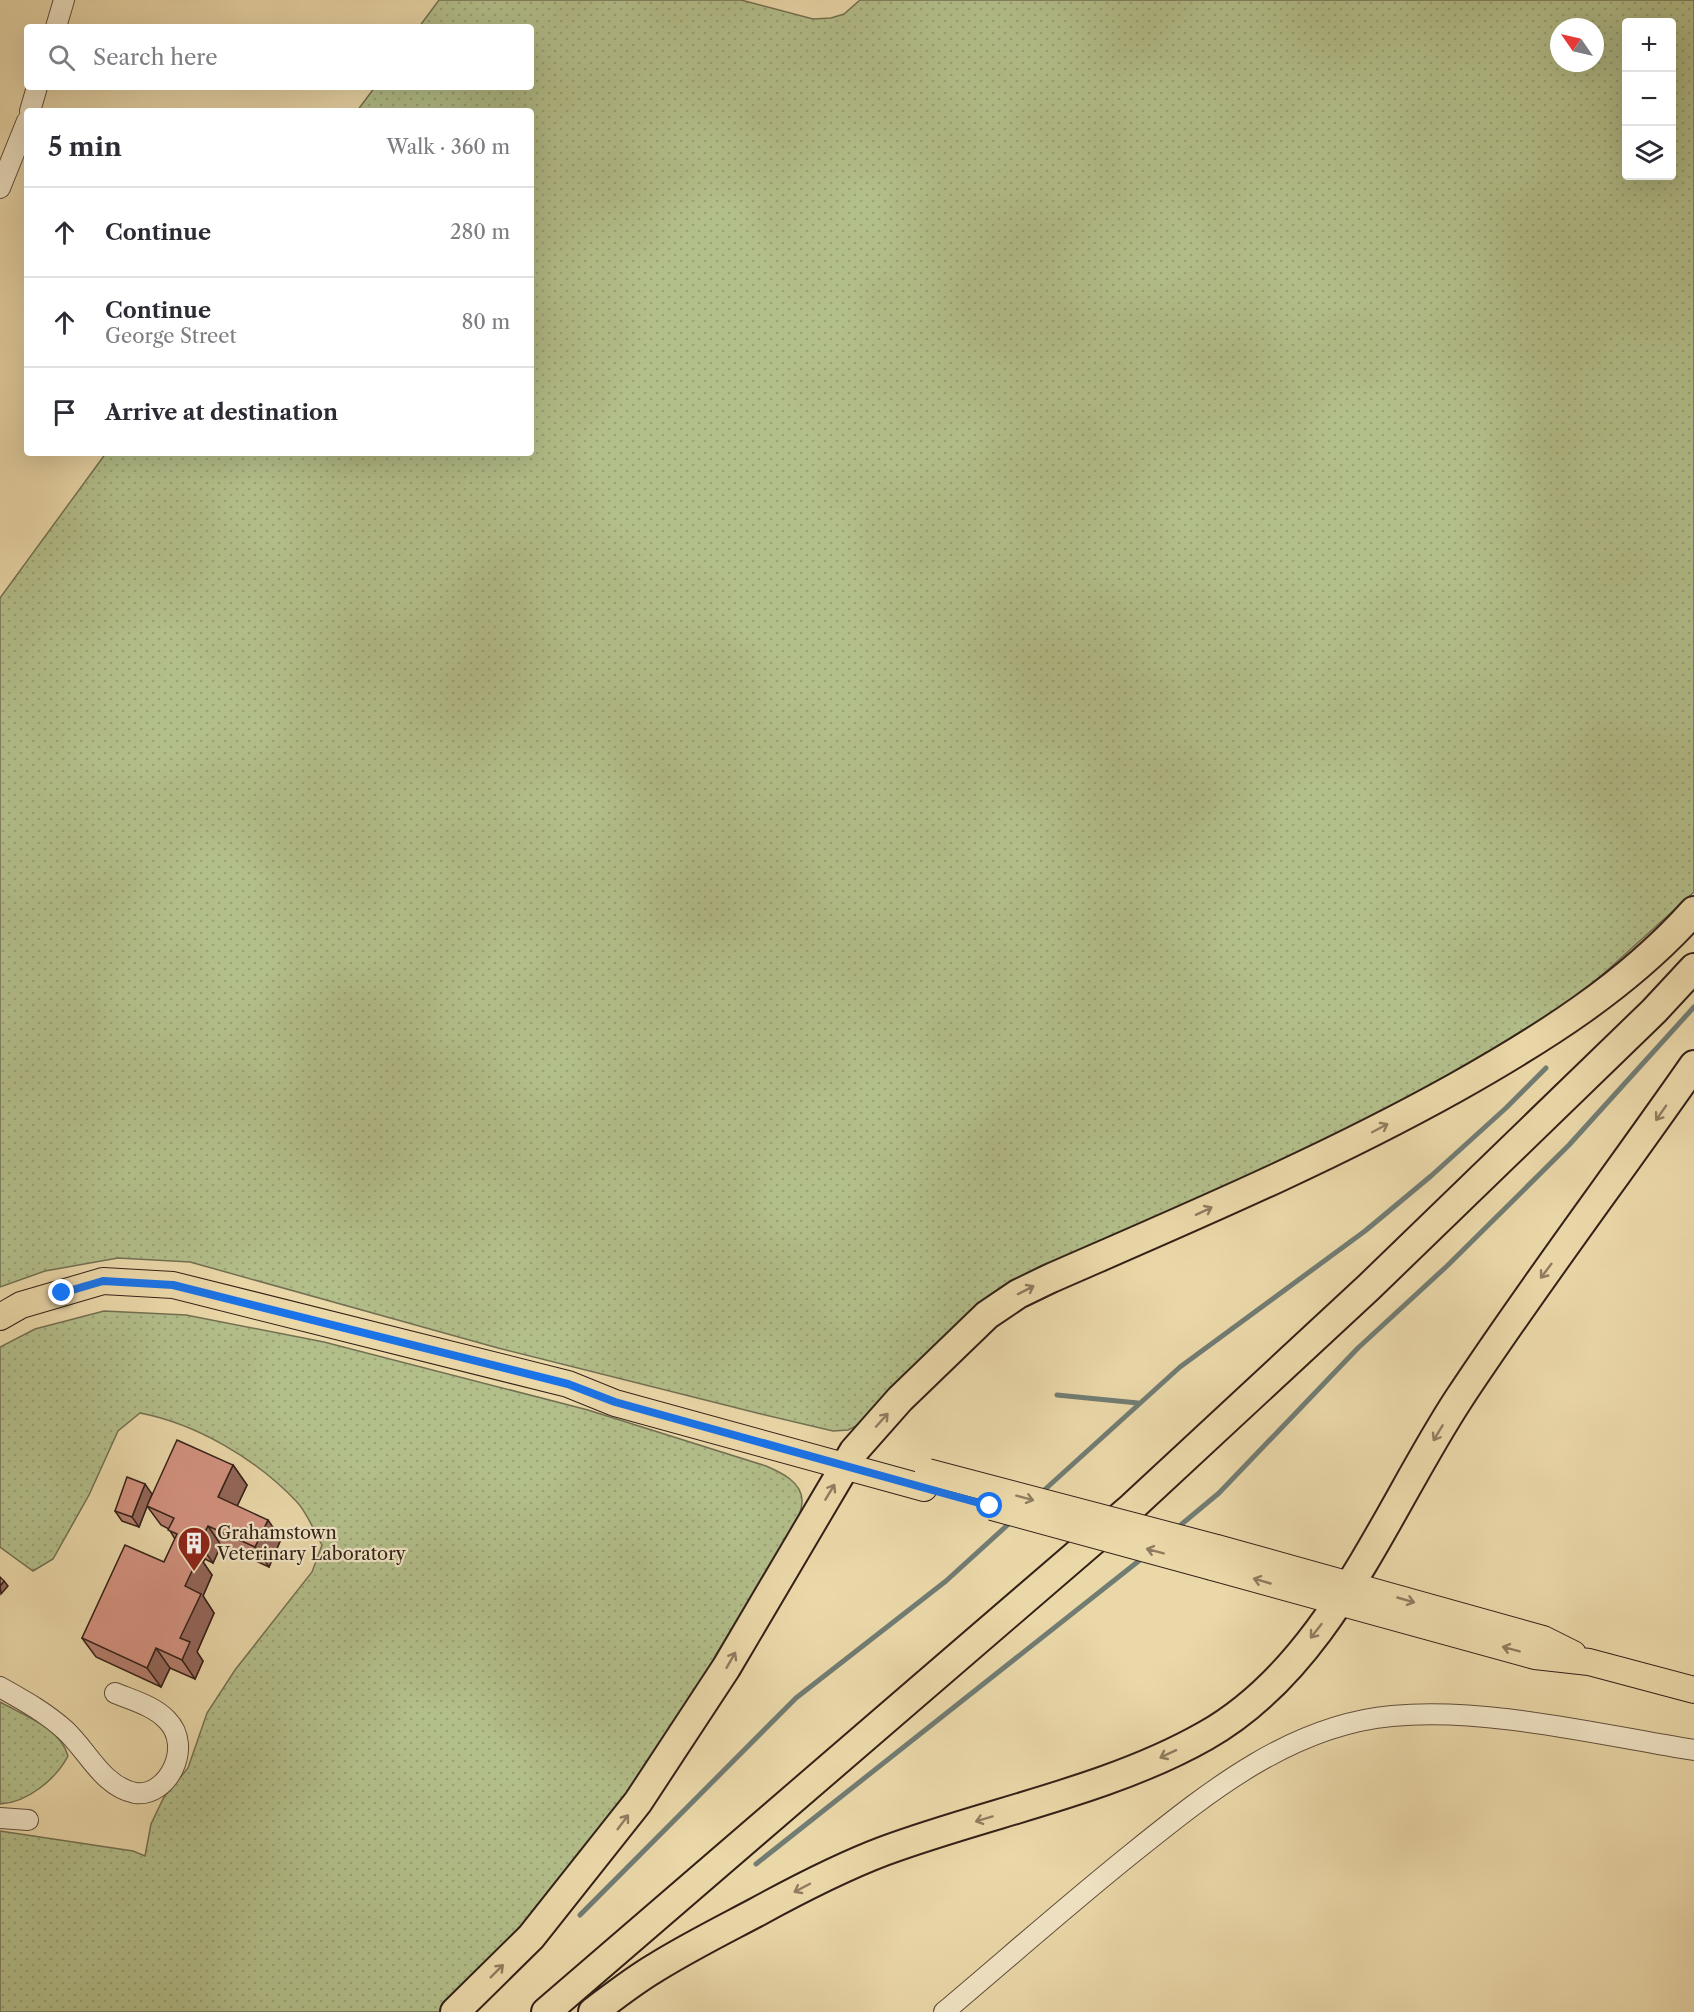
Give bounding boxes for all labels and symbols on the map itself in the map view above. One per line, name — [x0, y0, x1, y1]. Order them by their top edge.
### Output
north arrow — [1550, 18, 1604, 72]
one-way arrow — [1655, 1105, 1667, 1121]
one-way arrow — [1371, 1122, 1389, 1133]
one-way arrow — [1194, 1204, 1212, 1216]
one-way arrow — [1540, 1263, 1553, 1279]
route end — [48, 1279, 74, 1305]
one-way arrow — [1016, 1284, 1034, 1296]
one-way arrow — [874, 1413, 888, 1428]
one-way arrow — [1431, 1424, 1443, 1441]
one-way arrow — [824, 1484, 836, 1501]
route start — [976, 1492, 1002, 1518]
one-way arrow — [1016, 1492, 1035, 1504]
place label: Grahamstown Veterinary Laboratory — [216, 1522, 407, 1565]
building icon: Grahamstown Veterinary Laboratory — [176, 1525, 212, 1572]
one-way arrow — [1146, 1545, 1165, 1557]
one-way arrow — [1253, 1575, 1272, 1586]
one-way arrow — [1396, 1595, 1415, 1606]
one-way arrow — [1310, 1623, 1322, 1639]
one-way arrow — [1502, 1643, 1521, 1655]
one-way arrow — [725, 1652, 737, 1669]
one-way arrow — [1159, 1749, 1177, 1761]
one-way arrow — [616, 1814, 629, 1830]
one-way arrow — [975, 1814, 994, 1825]
one-way arrow — [794, 1882, 811, 1894]
one-way arrow — [489, 1963, 504, 1978]

